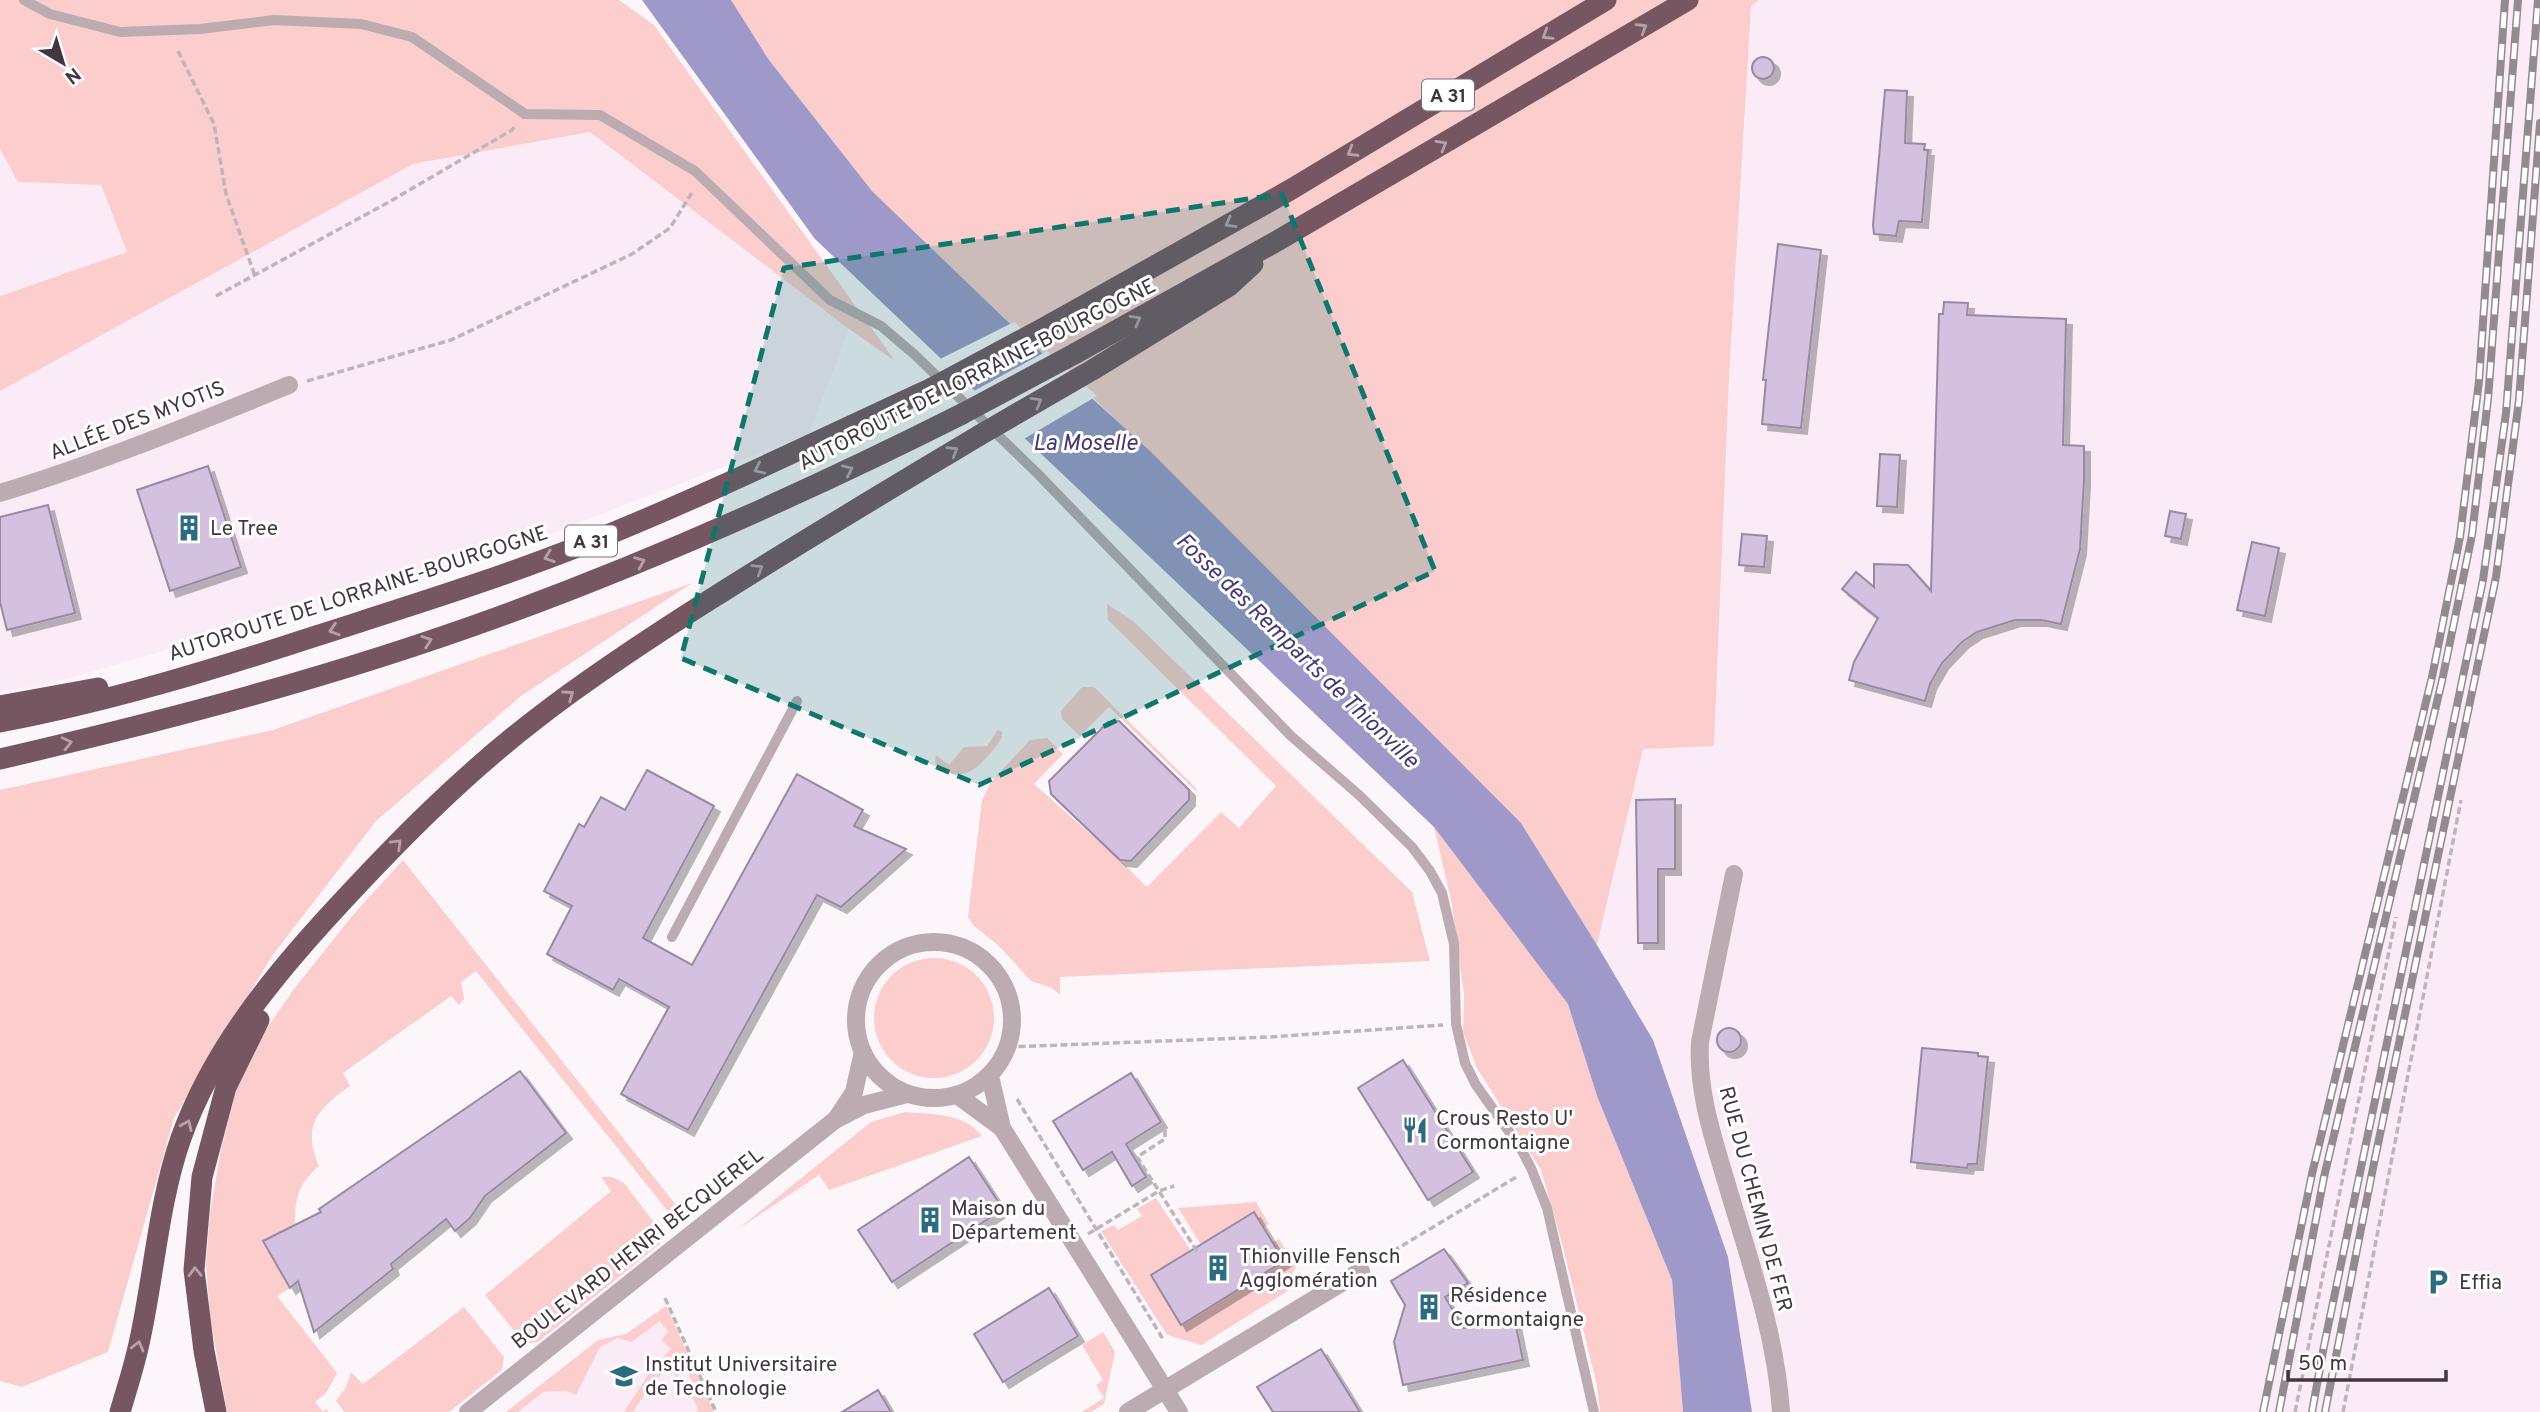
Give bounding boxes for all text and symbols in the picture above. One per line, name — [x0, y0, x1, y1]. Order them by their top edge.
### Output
one-way arrow — [1634, 23, 1647, 36]
one-way arrow — [1542, 27, 1555, 40]
north arrow — [28, 28, 98, 98]
text: N — [59, 61, 85, 88]
road number: A 31 — [1422, 80, 1474, 110]
one-way arrow — [1435, 140, 1447, 153]
one-way arrow — [1347, 144, 1360, 157]
one-way arrow — [1225, 215, 1238, 228]
street label: AUTOROUTE DE LORRAINE-BOURGOGNE — [794, 273, 1161, 478]
one-way arrow — [1129, 315, 1141, 328]
street label: ALLÉE DES MYOTIS — [46, 375, 229, 467]
one-way arrow — [1030, 397, 1042, 410]
water label: La Moselle — [1033, 430, 1138, 459]
one-way arrow — [945, 447, 958, 460]
one-way arrow — [754, 460, 766, 474]
one-way arrow — [841, 464, 853, 478]
building icon: Le Tree — [174, 513, 204, 543]
place label: Le Tree — [210, 516, 278, 543]
street label: AUTOROUTE DE LORRAINE-BOURGOGNE — [165, 520, 552, 669]
road number: A 31 — [565, 526, 617, 556]
water label: Fosse des Remparts de Thionville — [1169, 528, 1425, 776]
one-way arrow — [544, 549, 556, 563]
one-way arrow — [634, 556, 646, 570]
one-way arrow — [751, 565, 764, 578]
one-way arrow — [329, 622, 341, 637]
one-way arrow — [421, 635, 433, 649]
one-way arrow — [561, 691, 574, 703]
one-way arrow — [60, 737, 72, 752]
one-way arrow — [389, 839, 402, 852]
street label: RUE DU CHEMIN DE FER — [1711, 1084, 1798, 1315]
place label: Crous Resto U' Cormontaigne — [1436, 1106, 1573, 1157]
restaurant icon: Crous Resto U' Cormontaigne — [1400, 1115, 1430, 1145]
one-way arrow — [179, 1119, 193, 1132]
street label: BOULEVARD HENRI BECQUEREL — [506, 1142, 770, 1356]
place label: Maison du Département — [951, 1196, 1077, 1247]
building icon: Maison du Département — [915, 1205, 945, 1235]
place label: Thionville Fensch Agglomération — [1239, 1244, 1401, 1295]
building icon: Thionville Fensch Agglomération — [1203, 1253, 1233, 1283]
one-way arrow — [188, 1266, 203, 1277]
parking icon: Effia — [2423, 1267, 2453, 1297]
place label: Effia — [2459, 1270, 2502, 1297]
place label: Résidence Cormontaigne — [1450, 1283, 1584, 1334]
building icon: Résidence Cormontaigne — [1414, 1292, 1444, 1322]
scale bar — [2288, 1338, 2446, 1382]
one-way arrow — [130, 1340, 144, 1352]
text: 50 m — [2298, 1351, 2347, 1378]
place label: Institut Universitaire de Technologie — [645, 1352, 837, 1403]
school or university icon: Institut Universitaire de Technologie — [609, 1361, 639, 1391]

